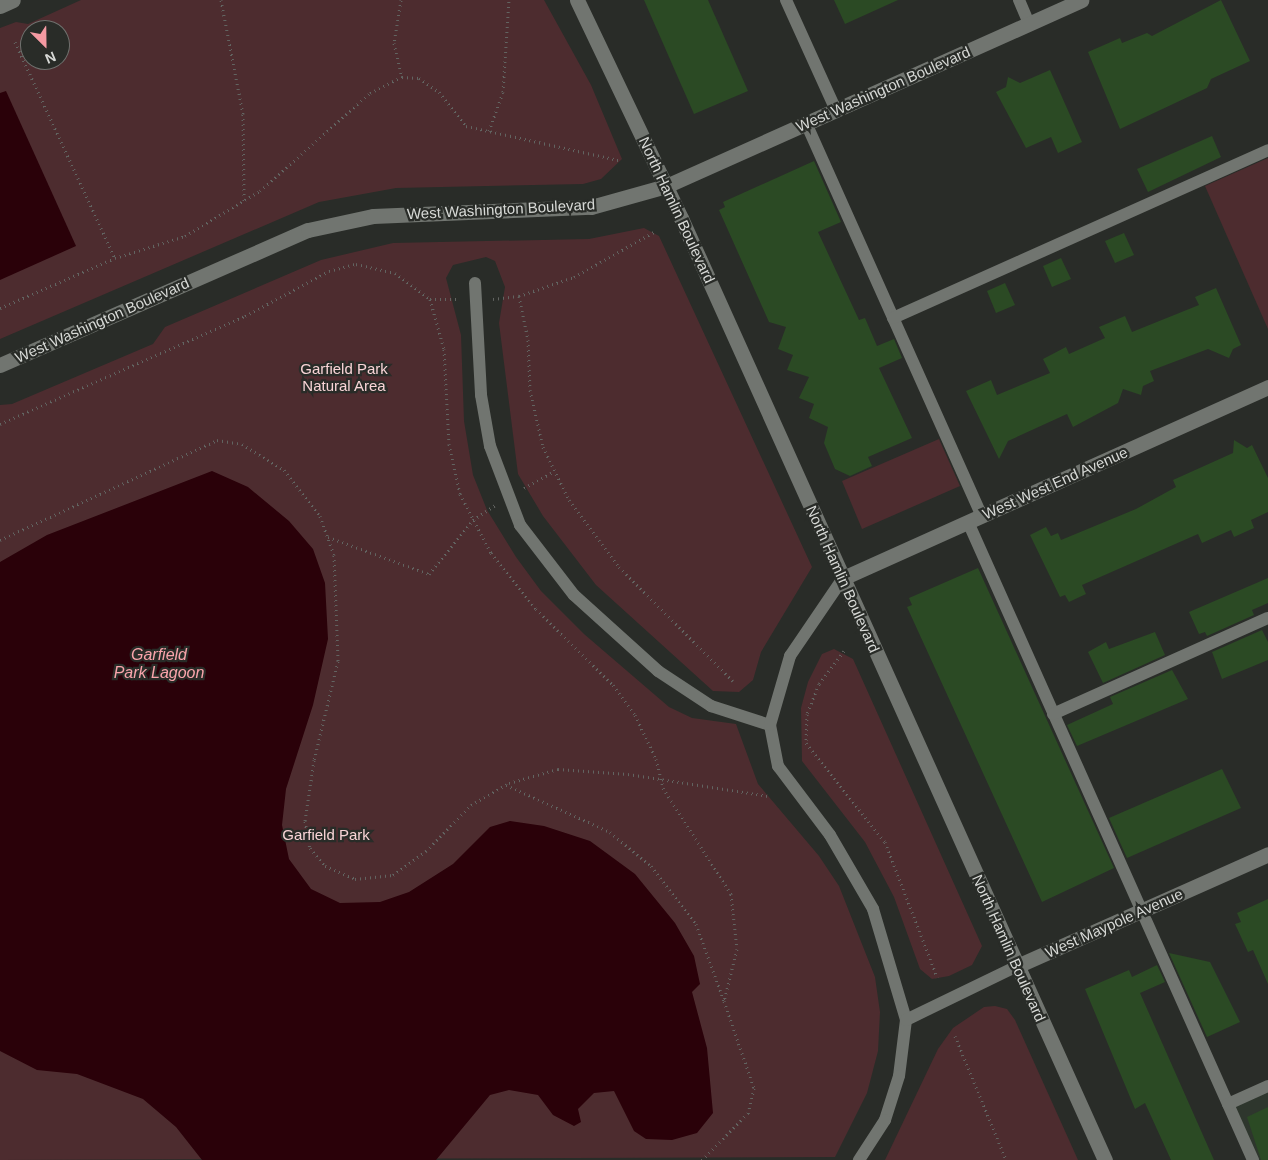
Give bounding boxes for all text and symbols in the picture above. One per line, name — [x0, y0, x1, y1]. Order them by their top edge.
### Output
north arrow — [20, 20, 70, 70]
street label: West Washington Boulevard — [793, 42, 973, 136]
text: N — [43, 49, 58, 67]
street label: North Hamlin Boulevard — [635, 134, 719, 286]
street label: West Washington Boulevard — [406, 195, 596, 223]
street label: West Washington Boulevard — [12, 273, 192, 367]
park label: Garfield Park Natural Area — [300, 359, 388, 394]
street label: West West End Avenue — [979, 443, 1131, 523]
street label: North Hamlin Boulevard — [802, 503, 884, 655]
water label: Garfield Park Lagoon — [114, 645, 204, 683]
park label: Garfield Park — [282, 826, 370, 844]
street label: North Hamlin Boulevard — [968, 872, 1050, 1024]
street label: West Maypole Avenue — [1042, 884, 1186, 962]

